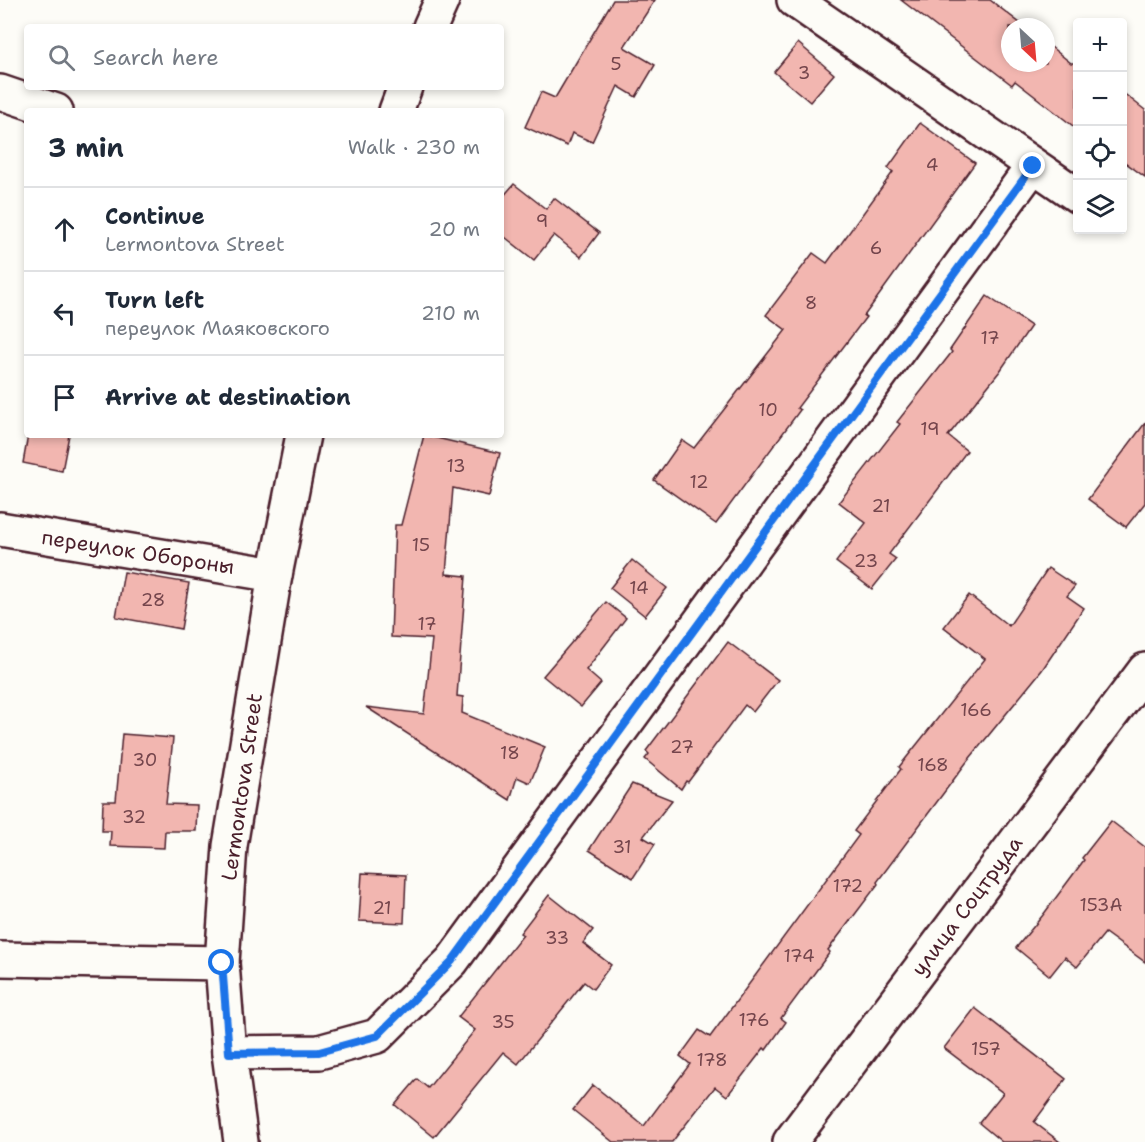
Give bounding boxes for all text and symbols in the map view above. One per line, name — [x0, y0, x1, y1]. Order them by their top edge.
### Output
north arrow — [1001, 18, 1055, 72]
map controls — [1073, 18, 1127, 234]
button: + — [1073, 18, 1127, 72]
search box — [24, 24, 504, 90]
icon: search — [45, 41, 78, 74]
text: Search here — [93, 43, 219, 72]
house number: 5 — [610, 52, 622, 76]
house number: 3 — [798, 61, 810, 85]
button: − — [1073, 72, 1127, 126]
button: locate — [1073, 126, 1127, 180]
text: 3 min — [48, 130, 124, 165]
text: Walk · 230 m — [348, 134, 480, 160]
route end — [1019, 152, 1045, 178]
house number: 4 — [926, 153, 938, 177]
button: layers — [1073, 180, 1127, 234]
text: Continue — [105, 202, 205, 231]
house number: 9 — [536, 209, 548, 233]
icon: ahead — [48, 213, 81, 246]
text: 20 m — [429, 216, 480, 242]
text: Lermontova Street — [105, 231, 285, 257]
house number: 6 — [870, 236, 882, 260]
text: Turn left — [105, 286, 204, 315]
house number: 8 — [805, 291, 817, 315]
icon: left — [48, 297, 81, 330]
text: 210 m — [421, 300, 480, 326]
text: переулок Маяковского — [105, 315, 330, 341]
house number: 17 — [980, 326, 1000, 350]
icon: arrive — [48, 381, 81, 414]
text: Arrive at destination — [105, 383, 351, 412]
house number: 10 — [758, 398, 778, 422]
house number: 19 — [920, 417, 940, 441]
house number: 13 — [446, 454, 466, 478]
house number: 12 — [689, 470, 709, 494]
house number: 21 — [871, 494, 891, 518]
street label: переулок Обороны — [40, 523, 236, 581]
house number: 15 — [412, 533, 430, 557]
house number: 23 — [854, 549, 878, 573]
house number: 14 — [629, 576, 649, 600]
house number: 28 — [141, 588, 165, 612]
house number: 17 — [417, 612, 437, 636]
street label: Lermontova Street — [215, 692, 269, 882]
house number: 166 — [960, 698, 992, 722]
house number: 27 — [670, 735, 694, 759]
house number: 18 — [500, 741, 520, 765]
house number: 30 — [133, 748, 157, 772]
house number: 168 — [917, 753, 949, 777]
house number: 32 — [122, 805, 146, 829]
street label: улица Соцтруда — [905, 830, 1029, 982]
house number: 31 — [612, 835, 632, 859]
house number: 172 — [833, 874, 863, 898]
house number: 153А — [1079, 893, 1123, 917]
house number: 21 — [372, 896, 392, 920]
house number: 33 — [545, 926, 569, 950]
house number: 174 — [784, 944, 814, 968]
route start — [208, 949, 234, 975]
house number: 176 — [738, 1008, 770, 1032]
house number: 35 — [491, 1010, 515, 1034]
house number: 157 — [971, 1037, 1001, 1061]
house number: 178 — [696, 1048, 728, 1072]

